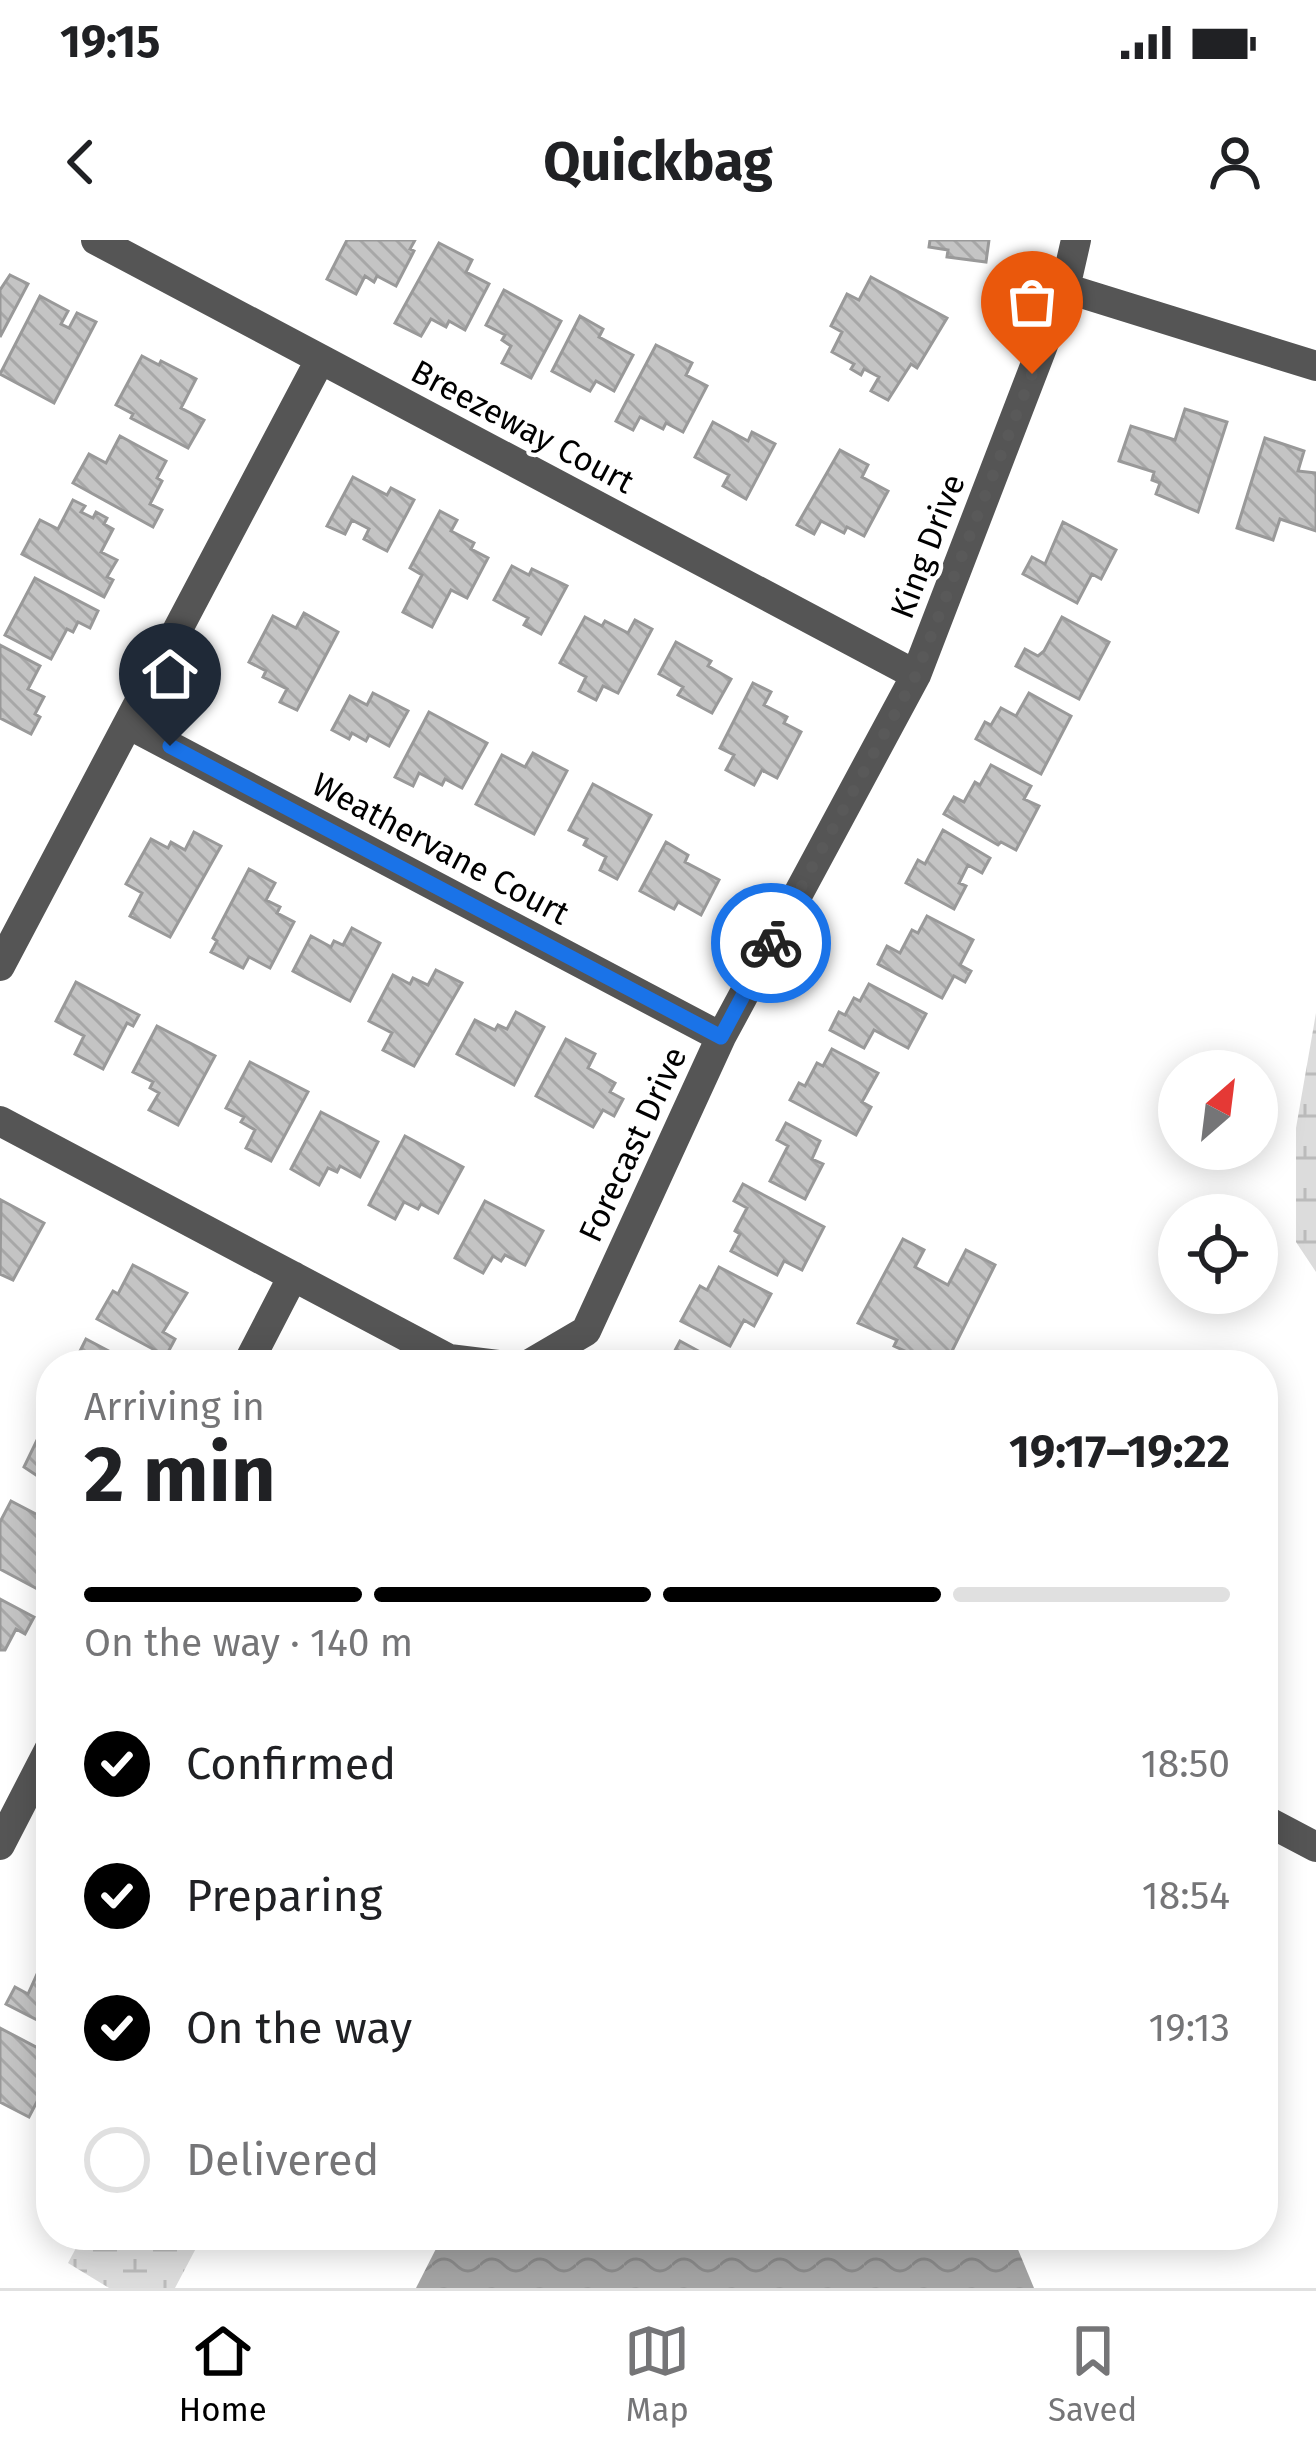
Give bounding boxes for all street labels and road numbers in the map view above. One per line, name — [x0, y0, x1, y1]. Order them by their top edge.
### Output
street label: Breezeway Court — [404, 351, 641, 502]
street label: King Drive — [882, 469, 974, 624]
street label: Weathervane Court — [305, 764, 576, 934]
street label: Forecast Drive — [570, 1041, 696, 1248]

